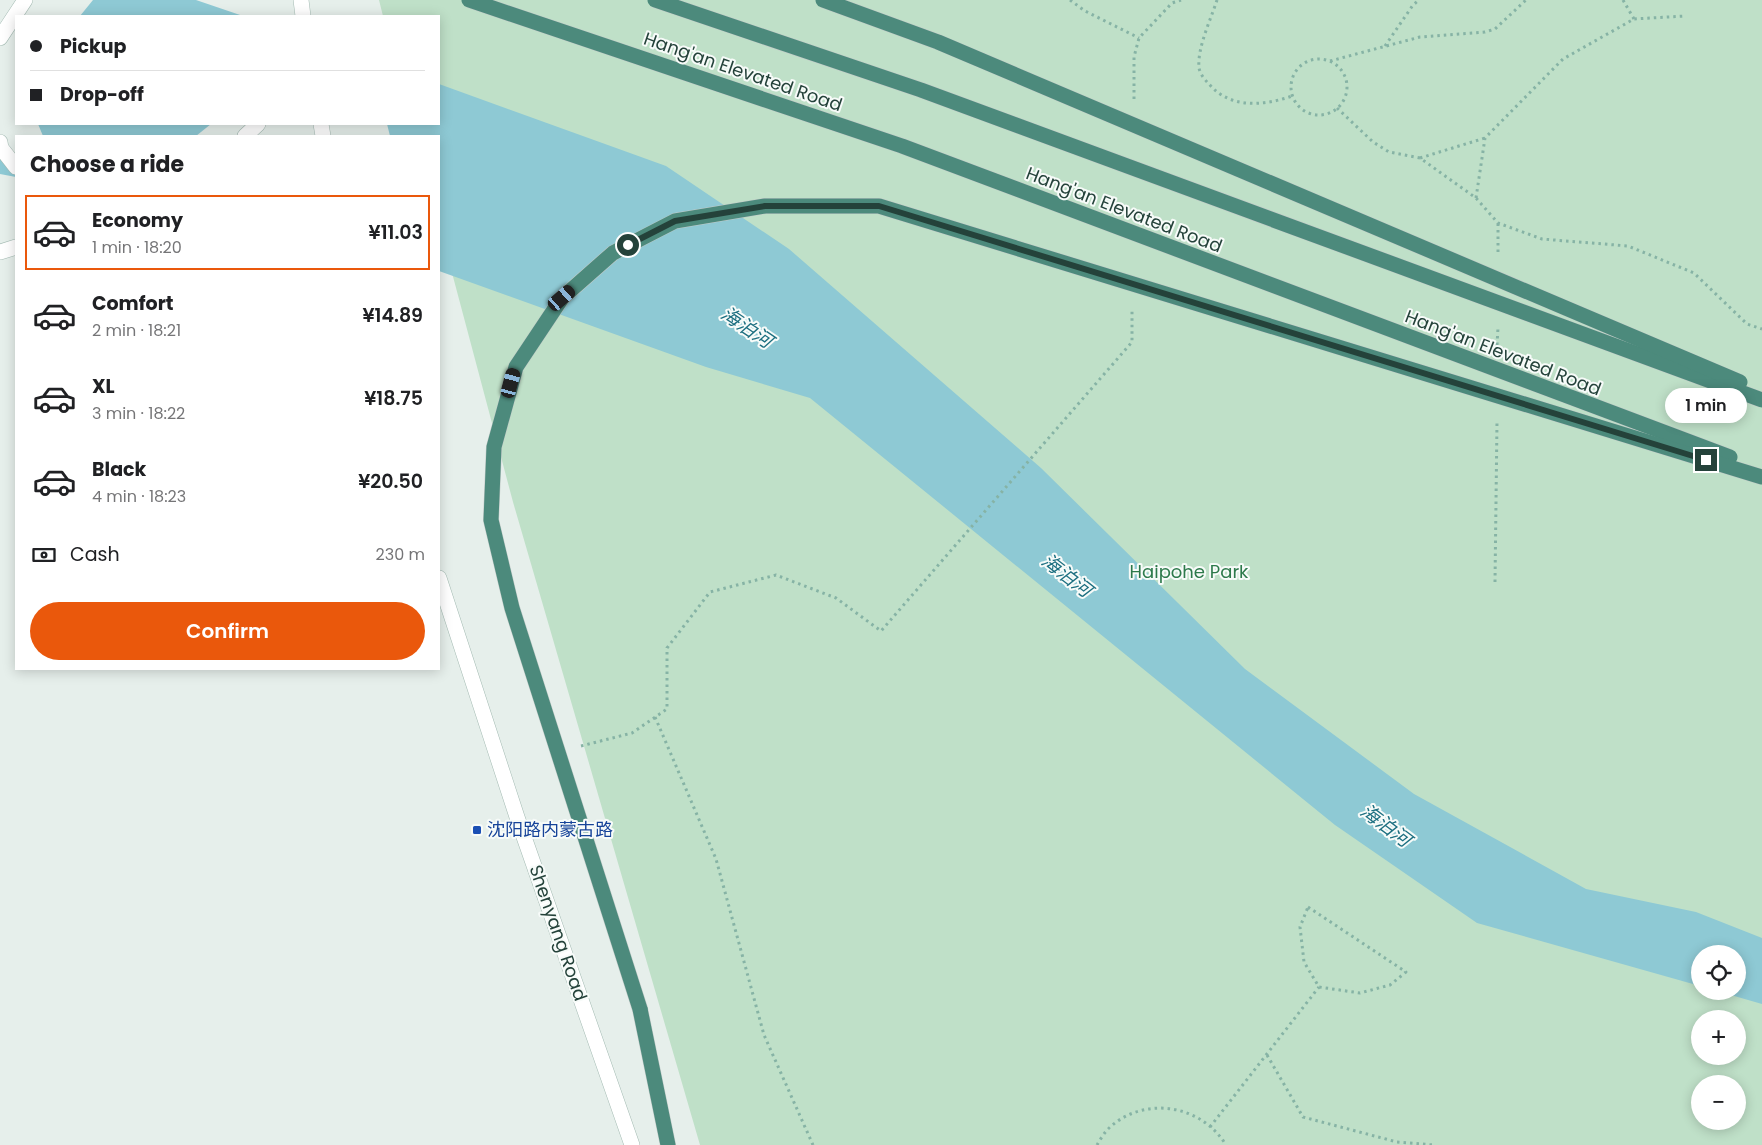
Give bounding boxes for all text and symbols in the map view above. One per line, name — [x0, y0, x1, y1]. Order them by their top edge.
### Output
street label: Hang'an Elevated Road — [641, 26, 846, 117]
text: Pickup — [60, 33, 126, 60]
text: Drop-off — [60, 81, 144, 108]
text: Choose a ride — [30, 149, 184, 180]
street label: Hang'an Elevated Road — [1022, 161, 1226, 259]
text: Economy — [92, 207, 183, 234]
icon: car — [32, 210, 77, 255]
text: ¥11.03 — [369, 219, 423, 246]
route start — [617, 234, 639, 256]
text: 1 min · 18:20 — [92, 236, 182, 259]
car — [545, 282, 578, 314]
text: Comfort — [92, 290, 174, 317]
icon: car — [32, 293, 77, 338]
water label: 海泊河 — [716, 300, 781, 357]
text: ¥14.89 — [362, 302, 423, 329]
street label: Hang'an Elevated Road — [1401, 304, 1605, 402]
text: 2 min · 18:21 — [92, 319, 181, 342]
car — [499, 367, 522, 399]
text: XL — [92, 373, 115, 400]
icon: car — [32, 376, 77, 421]
text: ¥18.75 — [364, 385, 423, 412]
callout: 1 min — [1665, 388, 1747, 422]
text: 1 min — [1685, 394, 1727, 417]
text: 3 min · 18:22 — [92, 402, 185, 425]
route end — [1695, 449, 1717, 471]
text: Black — [92, 456, 146, 483]
icon: car — [32, 459, 77, 504]
text: ¥20.50 — [358, 468, 423, 495]
text: 4 min · 18:23 — [92, 485, 186, 508]
icon: cash — [30, 541, 58, 569]
text: Cash — [70, 541, 120, 568]
text: 230 m — [376, 543, 425, 566]
water label: 海泊河 — [1036, 547, 1101, 606]
park label: Haipohe Park — [1130, 559, 1249, 584]
button: Confirm — [30, 602, 425, 660]
water label: 海泊河 — [1355, 797, 1420, 856]
place label: 沈阳路内蒙古路 — [487, 817, 613, 842]
marker: 沈阳路内蒙古路 — [471, 824, 483, 836]
street label: Shenyang Road — [523, 861, 593, 1004]
map controls — [1691, 945, 1746, 1130]
button: locate — [1691, 945, 1746, 1000]
button: + — [1691, 1010, 1746, 1065]
button: − — [1691, 1075, 1746, 1130]

